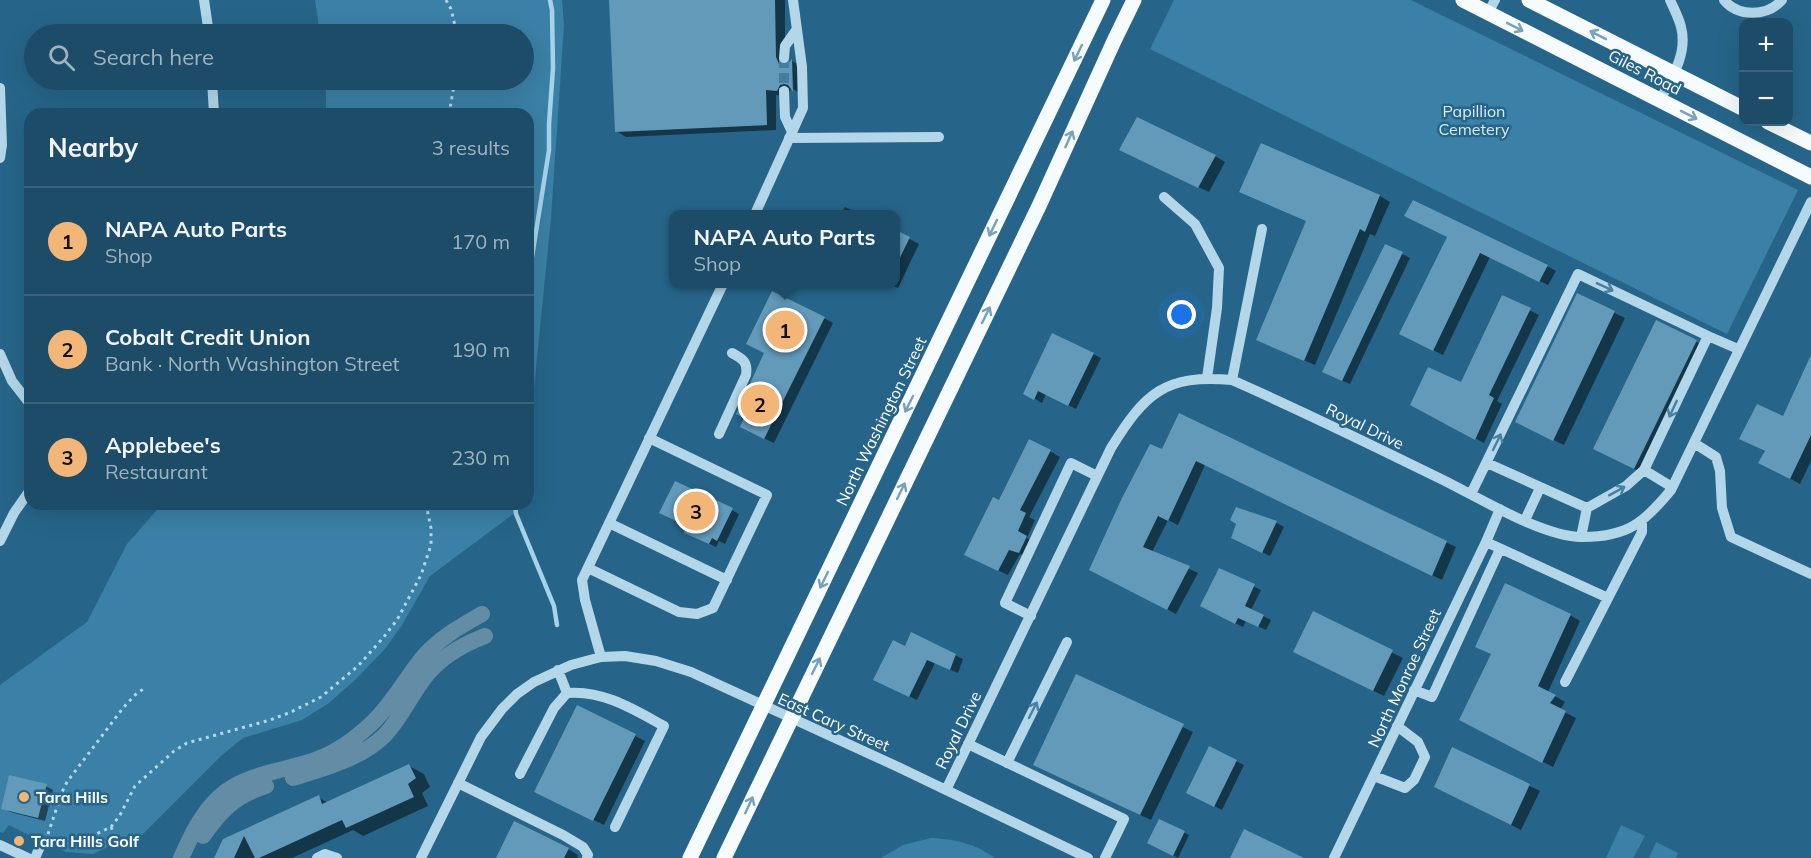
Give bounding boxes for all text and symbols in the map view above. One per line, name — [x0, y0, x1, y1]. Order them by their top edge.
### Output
map controls — [1739, 18, 1793, 126]
button: + — [1739, 18, 1793, 72]
one-way arrow — [1506, 21, 1524, 33]
search box — [24, 24, 534, 90]
one-way arrow — [1589, 29, 1607, 40]
icon: search — [45, 41, 78, 74]
text: Search here — [93, 43, 214, 71]
one-way arrow — [1071, 43, 1083, 61]
street label: Giles Road — [1605, 45, 1685, 99]
button: − — [1739, 72, 1793, 126]
park label: Papillion Cemetery — [1439, 101, 1510, 139]
one-way arrow — [1680, 109, 1697, 121]
text: Nearby — [48, 131, 138, 164]
one-way arrow — [1064, 131, 1075, 149]
text: 3 results — [432, 135, 510, 160]
popup — [669, 210, 900, 288]
text: NAPA Auto Parts — [105, 215, 287, 243]
one-way arrow — [987, 219, 999, 237]
text: NAPA Auto Parts — [694, 223, 876, 251]
text: 1 — [62, 229, 74, 254]
text: 170 m — [451, 229, 510, 254]
text: Shop — [105, 243, 153, 268]
text: Shop — [694, 251, 741, 276]
one-way arrow — [1596, 281, 1614, 293]
your location — [1167, 300, 1196, 329]
one-way arrow — [980, 307, 992, 325]
pin: 1 — [766, 308, 804, 352]
text: Cobalt Credit Union — [105, 323, 311, 351]
street label: North Washington Street — [831, 333, 931, 509]
text: 2 — [62, 337, 74, 362]
text: 190 m — [451, 337, 510, 362]
text: Bank · North Washington Street — [105, 351, 400, 376]
pin: 2 — [740, 382, 780, 426]
one-way arrow — [902, 395, 914, 413]
street label: Royal Drive — [1323, 398, 1407, 454]
one-way arrow — [1667, 400, 1679, 418]
text: Applebee's — [105, 431, 221, 459]
one-way arrow — [1492, 433, 1503, 451]
text: 3 — [62, 445, 74, 470]
text: 230 m — [451, 445, 510, 470]
text: Restaurant — [105, 459, 208, 484]
one-way arrow — [895, 482, 907, 500]
one-way arrow — [1608, 485, 1625, 497]
pin: 3 — [676, 488, 716, 534]
one-way arrow — [818, 571, 830, 589]
street label: North Monroe Street — [1363, 605, 1445, 751]
one-way arrow — [810, 658, 822, 676]
street label: East Cary Street — [775, 688, 893, 756]
street label: Royal Drive — [930, 688, 986, 772]
one-way arrow — [1027, 702, 1039, 720]
place label: Tara Hills — [36, 787, 108, 807]
marker: Tara Hills — [17, 790, 31, 804]
one-way arrow — [744, 797, 756, 815]
place label: Tara Hills Golf — [31, 831, 140, 851]
marker: Tara Hills Golf — [12, 834, 26, 848]

